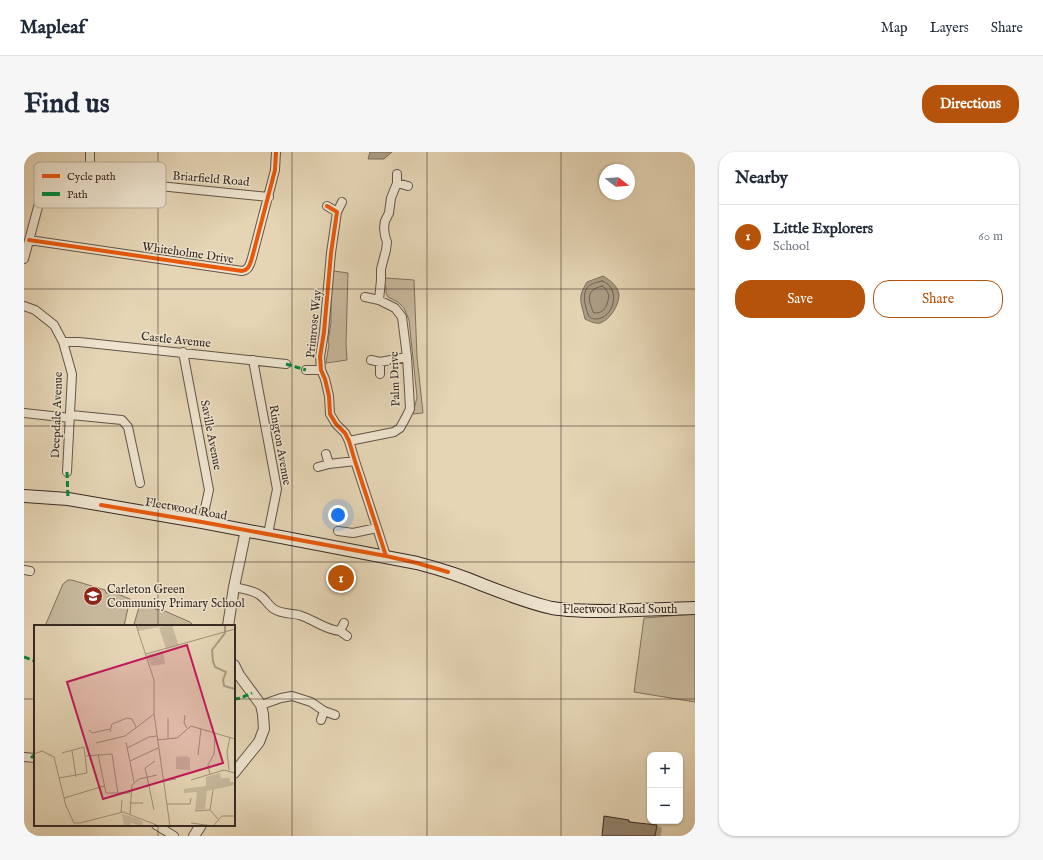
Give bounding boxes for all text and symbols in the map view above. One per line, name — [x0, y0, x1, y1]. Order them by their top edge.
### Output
text: Mapleaf — [20, 16, 85, 40]
text: Map — [881, 19, 908, 37]
text: Layers — [930, 19, 969, 37]
text: Share — [991, 19, 1023, 37]
button: Directions — [922, 85, 1019, 123]
text: Find us — [24, 87, 110, 122]
legend — [34, 162, 166, 208]
north arrow — [599, 164, 635, 200]
street label: Briarfield Road — [172, 168, 251, 190]
text: Nearby — [735, 168, 788, 189]
text: Cycle path — [67, 170, 116, 184]
text: Path — [67, 188, 88, 202]
text: Little Explorers — [773, 219, 873, 238]
text: 1 — [746, 228, 750, 245]
text: 60 m — [978, 228, 1003, 245]
text: School — [773, 238, 810, 255]
street label: Whiteholme Drive — [141, 239, 235, 267]
button: Save — [735, 280, 865, 318]
button: Share — [873, 280, 1003, 318]
street label: Primrose Way — [303, 289, 325, 359]
street label: Castle Avenue — [140, 329, 212, 351]
street label: Palm Drive — [387, 351, 403, 407]
street label: Deepdale Avenue — [48, 371, 67, 459]
street label: Saville Avenue — [197, 399, 225, 472]
street label: Rington Avenue — [266, 404, 295, 487]
street label: Fleetwood Road — [144, 494, 229, 524]
your location — [328, 505, 348, 525]
pin: 1 — [328, 563, 354, 593]
place label: Carleton Green Community Primary School — [107, 582, 245, 611]
school or university icon: Carleton Green Community Primary School — [82, 585, 104, 607]
street label: Fleetwood Road South — [563, 602, 678, 617]
inset map — [34, 625, 235, 826]
map controls — [647, 752, 683, 824]
button: + — [647, 752, 683, 788]
button: − — [647, 788, 683, 824]

